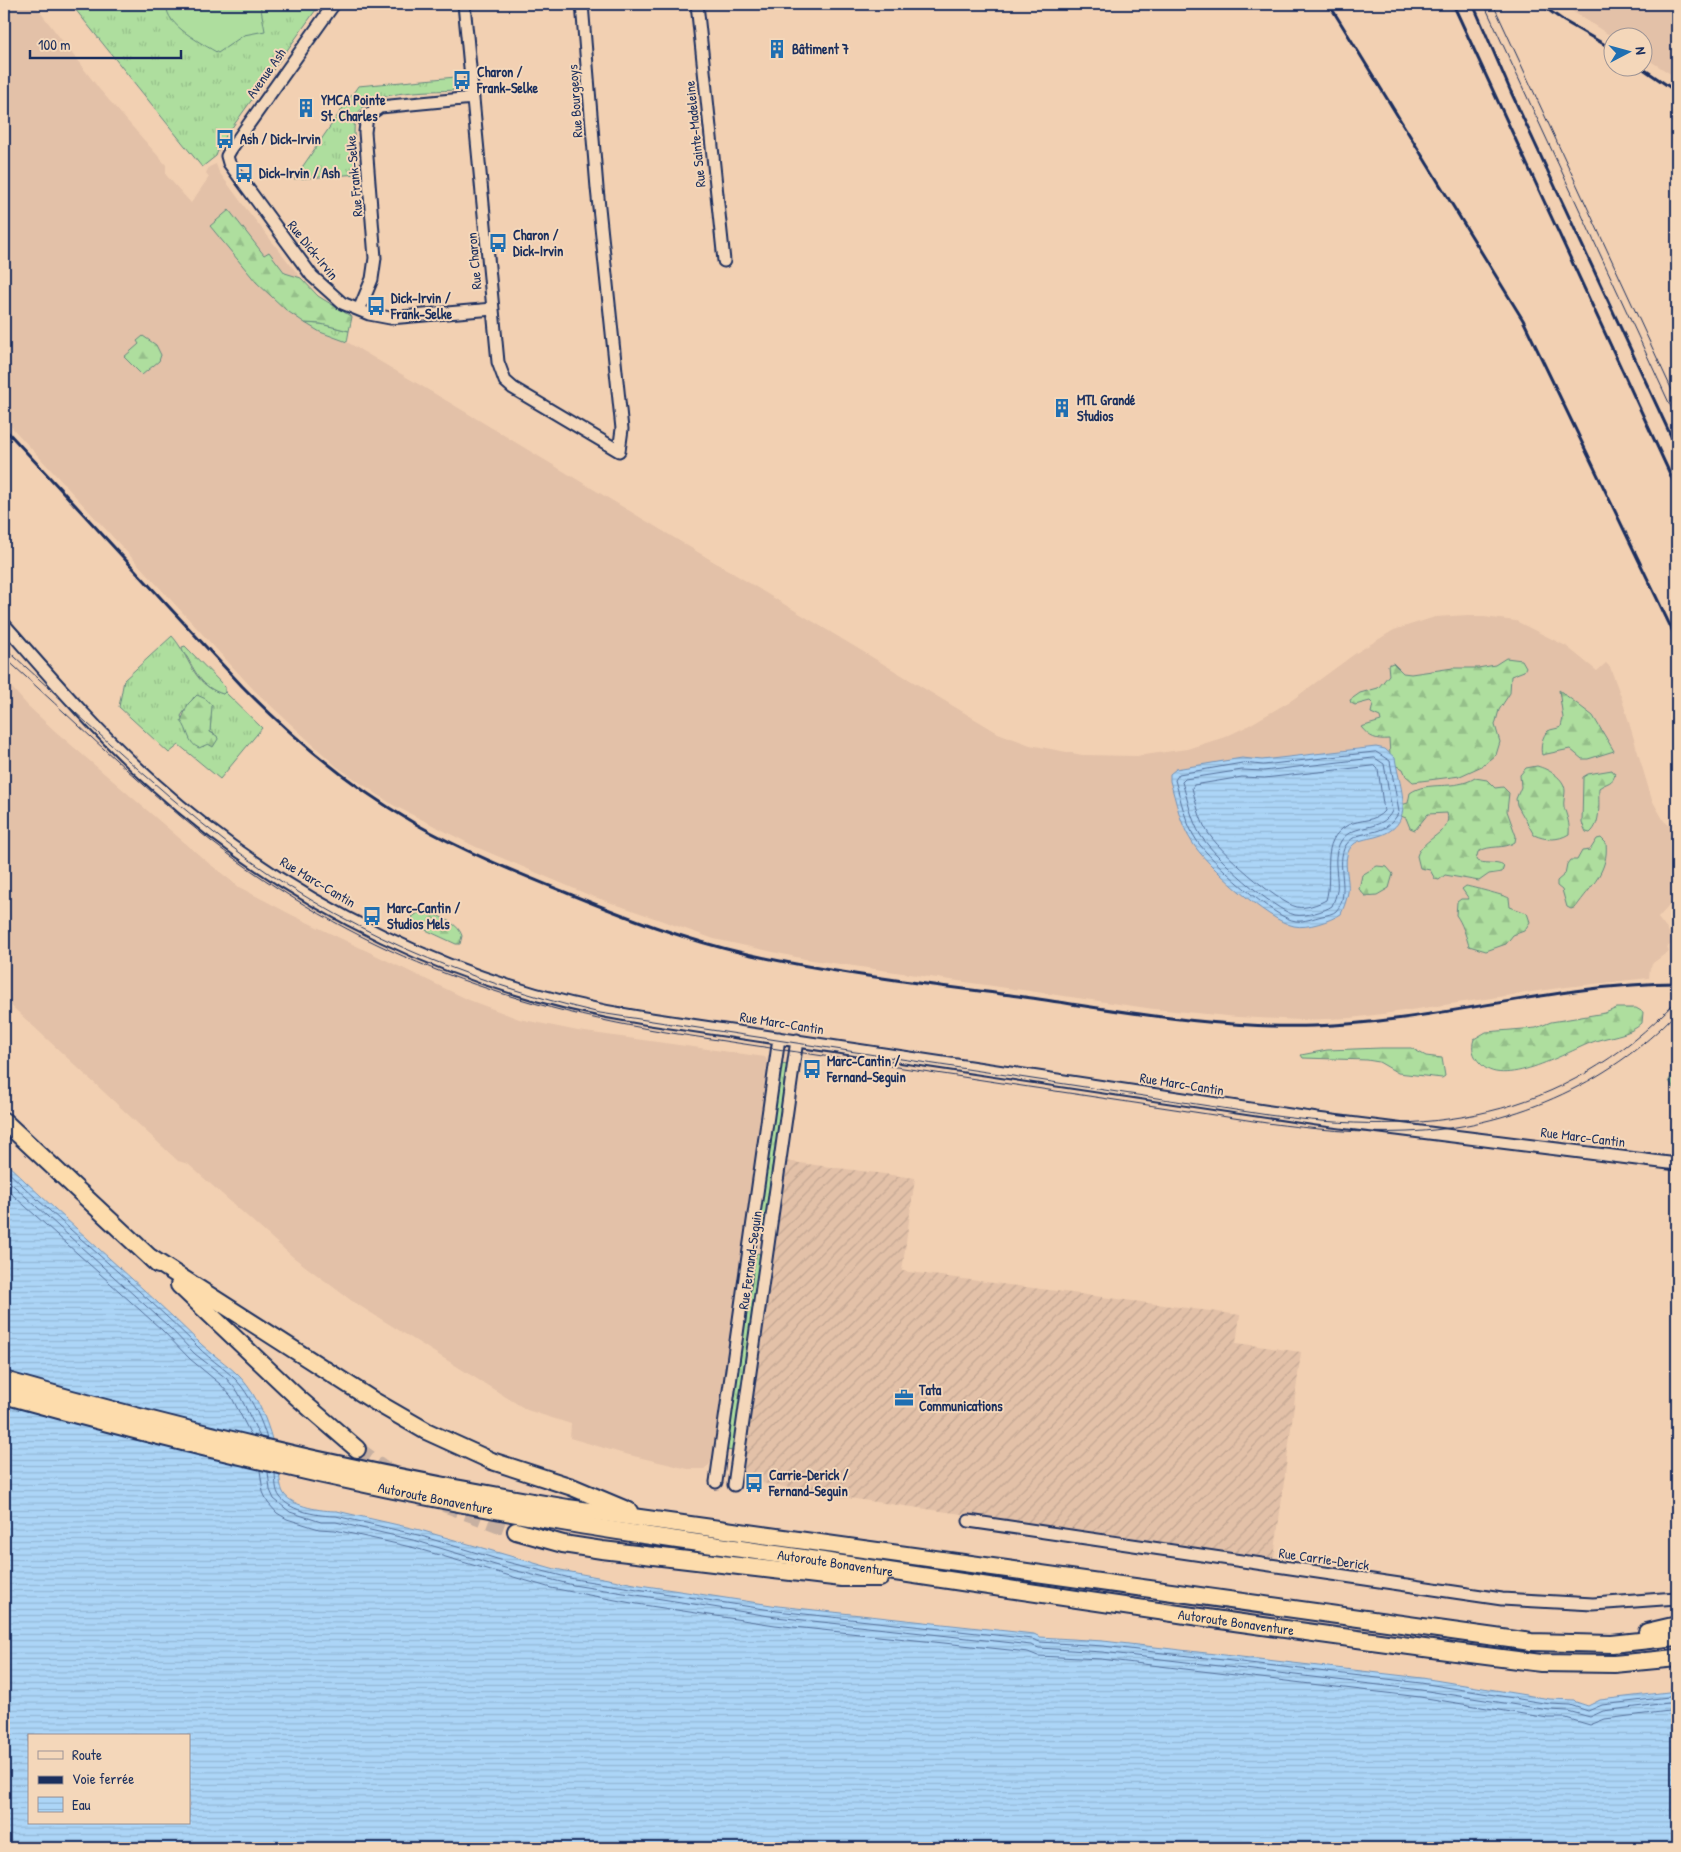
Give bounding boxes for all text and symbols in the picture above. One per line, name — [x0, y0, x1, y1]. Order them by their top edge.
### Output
scale bar — [30, 28, 181, 60]
north arrow — [1604, 28, 1654, 78]
text: 100 m — [38, 34, 71, 55]
building icon: Bâtiment 7 — [766, 38, 788, 60]
place label: Bâtiment 7 — [792, 39, 849, 58]
street label: Avenue Ash — [242, 44, 290, 101]
text: N — [1632, 46, 1651, 56]
place label: Charon / Frank-Selke — [476, 62, 538, 97]
street label: Rue Bourgeoys — [562, 64, 588, 138]
bus stop icon: Charon / Frank-Selke — [451, 69, 473, 91]
street label: Rue Sainte-Madeleine — [679, 79, 710, 188]
place label: YMCA Pointe St. Charles — [321, 90, 386, 125]
building icon: YMCA Pointe St. Charles — [295, 97, 317, 119]
bus stop icon: Ash / Dick-Irvin — [214, 128, 236, 150]
place label: Ash / Dick-Irvin — [240, 129, 321, 148]
street label: Rue Frank-Selke — [340, 134, 367, 218]
bus stop icon: Dick-Irvin / Ash — [233, 162, 255, 184]
place label: Dick-Irvin / Ash — [259, 163, 340, 182]
street label: Rue Dick-Irvin — [284, 216, 343, 283]
place label: Charon / Dick-Irvin — [513, 225, 563, 260]
street label: Rue Charon — [462, 232, 485, 290]
bus stop icon: Charon / Dick-Irvin — [487, 232, 509, 254]
place label: Dick-Irvin / Frank-Selke — [390, 288, 452, 323]
bus stop icon: Dick-Irvin / Frank-Selke — [365, 295, 387, 317]
place label: MTL Grandé Studios — [1077, 390, 1136, 425]
building icon: MTL Grandé Studios — [1051, 397, 1073, 419]
street label: Rue Marc-Cantin — [277, 852, 359, 912]
place label: Marc-Cantin / Studios Mels — [387, 898, 460, 933]
bus stop icon: Marc-Cantin / Studios Mels — [361, 905, 383, 927]
street label: Rue Marc-Cantin — [739, 1006, 825, 1039]
place label: Marc-Cantin / Fernand-Seguin — [826, 1051, 906, 1088]
bus stop icon: Marc-Cantin / Fernand-Seguin — [801, 1058, 823, 1080]
street label: Rue Marc-Cantin — [1139, 1067, 1225, 1100]
street label: Rue Marc-Cantin — [1540, 1122, 1626, 1151]
street label: Rue Fernand-Seguin — [733, 1209, 767, 1311]
place label: Tata Communications — [918, 1380, 1003, 1415]
office icon: Tata Communications — [893, 1387, 915, 1409]
place label: Carrie-Derick / Fernand-Seguin — [768, 1465, 849, 1502]
bus stop icon: Carrie-Derick / Fernand-Seguin — [743, 1472, 765, 1494]
street label: Autoroute Bonaventure — [377, 1477, 495, 1519]
street label: Rue Carrie-Derick — [1278, 1543, 1371, 1574]
street label: Autoroute Bonaventure — [776, 1544, 895, 1581]
street label: Autoroute Bonaventure — [1177, 1604, 1296, 1639]
legend — [28, 1734, 190, 1824]
text: Route — [72, 1744, 102, 1765]
text: Voie ferrée — [72, 1768, 134, 1789]
text: Eau — [72, 1794, 91, 1815]

